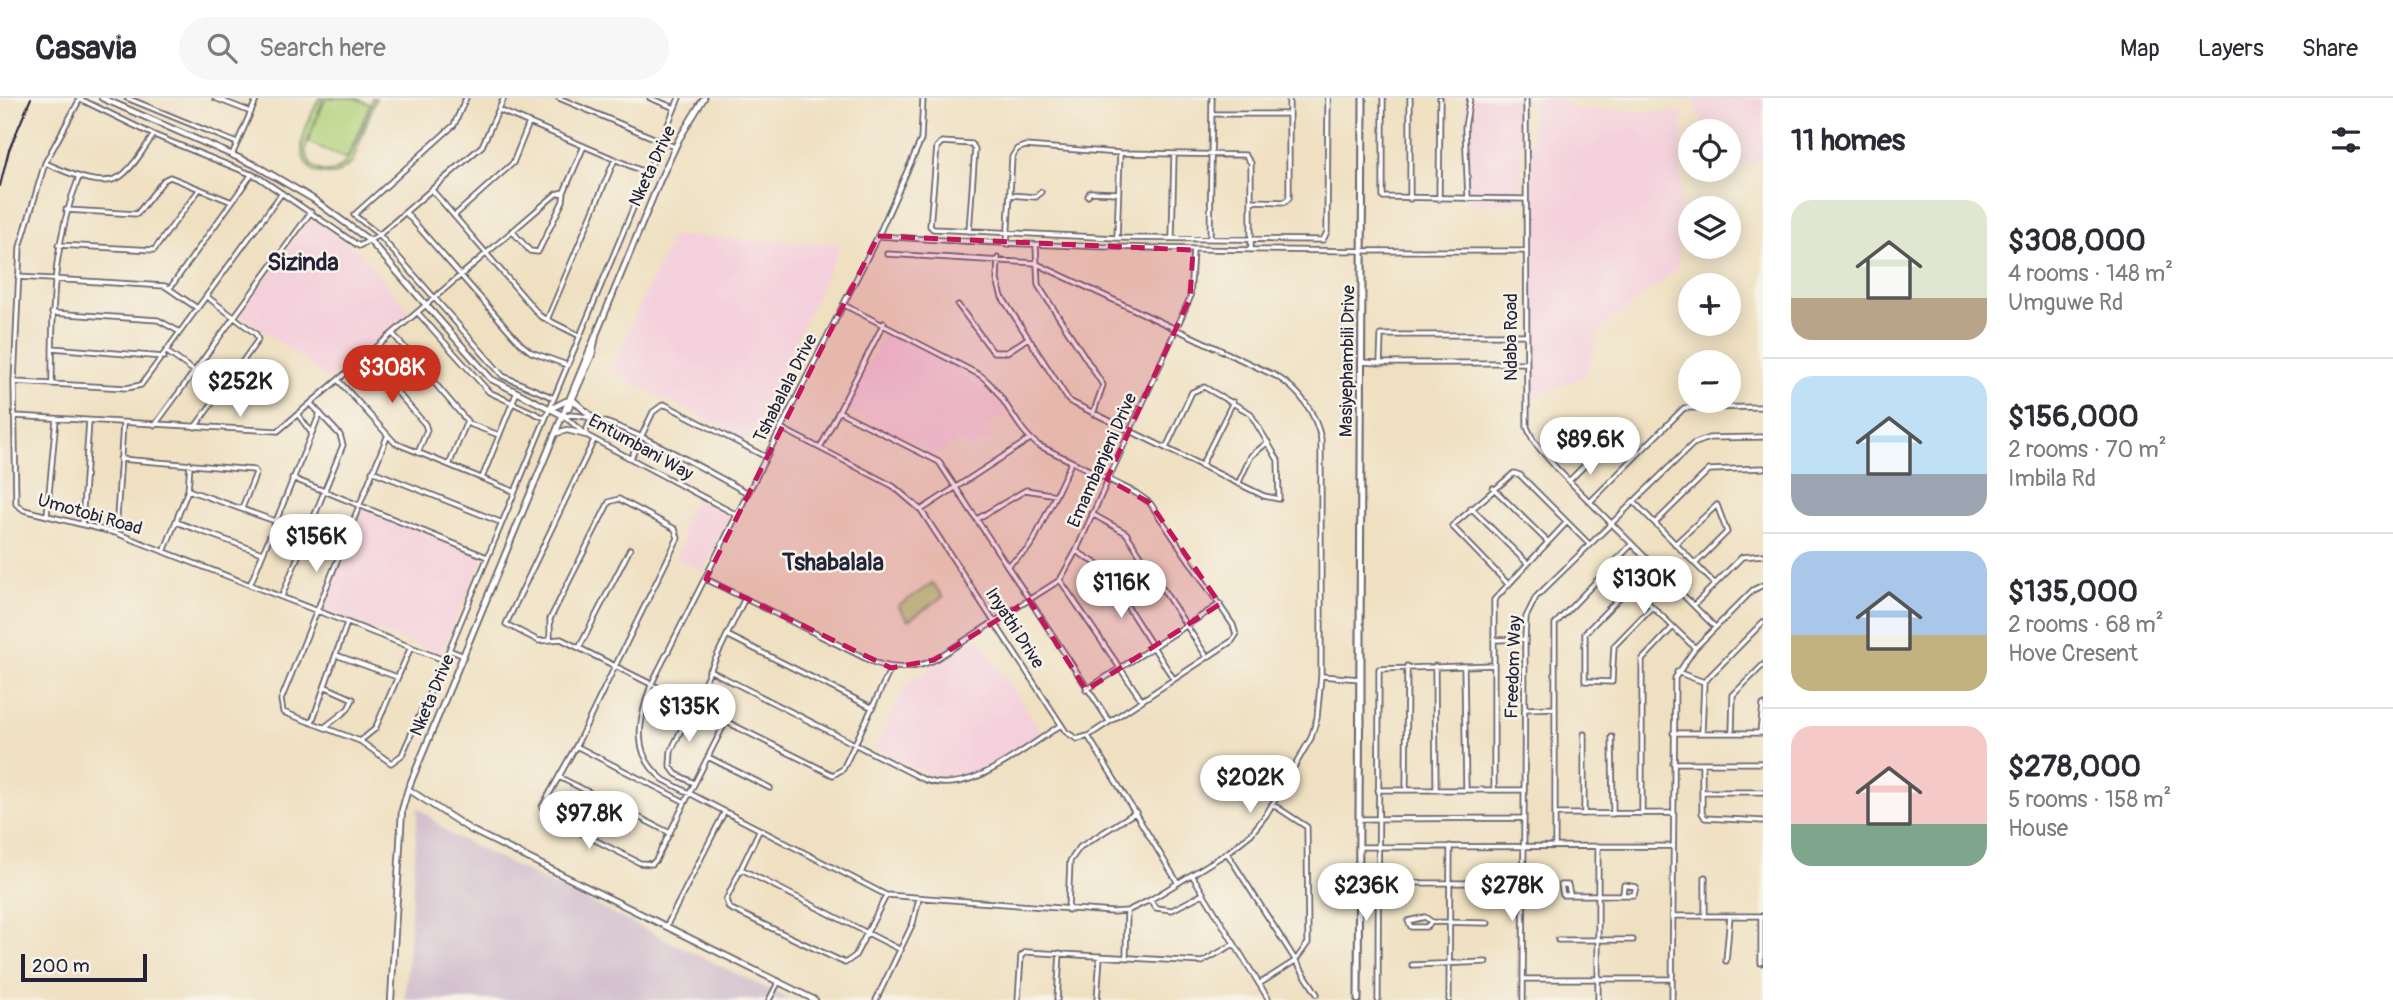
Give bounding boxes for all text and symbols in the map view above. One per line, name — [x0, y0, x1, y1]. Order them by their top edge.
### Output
search box — [179, 17, 669, 80]
text: Casavia — [35, 28, 137, 69]
icon: search — [203, 29, 241, 67]
text: Search here — [259, 32, 386, 64]
text: Map — [2120, 34, 2160, 63]
text: Layers — [2198, 34, 2264, 63]
text: Share — [2302, 34, 2358, 63]
map controls — [1678, 119, 1741, 413]
button: locate — [1678, 119, 1741, 182]
icon: filters — [2327, 121, 2365, 159]
street label: Nketa Drive — [624, 122, 681, 210]
text: 11 homes — [1791, 122, 1905, 159]
button: layers — [1678, 196, 1741, 259]
text: $308,000 — [2008, 222, 2146, 259]
icon: home — [1847, 228, 1931, 312]
district label: Sizinda — [267, 248, 339, 277]
text: 4 rooms · 148 m² — [2008, 259, 2173, 288]
button: + — [1678, 273, 1741, 336]
street label: Masiyephambili Drive — [1335, 285, 1360, 437]
text: Umguwe Rd — [2008, 288, 2123, 317]
street label: Ndaba Road — [1500, 293, 1523, 381]
street label: Tshabalala Drive — [748, 330, 823, 446]
pin: $308K — [343, 345, 441, 405]
button: − — [1678, 350, 1741, 413]
text: $308K — [359, 353, 425, 382]
pin: $252K — [191, 360, 289, 419]
text: $252K — [208, 367, 272, 396]
street label: Emambanjeni Drive — [1062, 389, 1142, 531]
text: $156,000 — [2008, 398, 2139, 435]
icon: home — [1847, 404, 1931, 488]
street label: Entumbani Way — [584, 409, 698, 486]
pin: $89.6K — [1533, 418, 1647, 477]
text: $89.6K — [1556, 425, 1624, 454]
text: 2 rooms · 70 m² — [2008, 435, 2167, 464]
text: Imbila Rd — [2008, 464, 2096, 493]
street label: Umotobi Road — [35, 489, 145, 540]
pin: $156K — [267, 514, 365, 574]
text: $156K — [285, 522, 347, 551]
district label: Tshabalala — [781, 548, 884, 577]
pin: $130K — [1595, 556, 1693, 616]
pin: $116K — [1072, 560, 1170, 620]
text: $130K — [1612, 564, 1676, 593]
text: $116K — [1092, 568, 1150, 597]
text: $135,000 — [2008, 573, 2138, 610]
icon: home — [1847, 579, 1931, 663]
street label: Inyathi Drive — [980, 583, 1049, 673]
text: 2 rooms · 68 m² — [2008, 610, 2164, 639]
street label: Freedom Way — [1500, 615, 1527, 719]
text: Hove Cresent — [2008, 639, 2138, 668]
street label: Nketa Drive — [405, 651, 460, 740]
pin: $135K — [640, 684, 738, 744]
text: $135K — [659, 692, 719, 721]
text: $278,000 — [2008, 748, 2141, 785]
icon: home — [1847, 754, 1931, 838]
pin: $202K — [1201, 756, 1299, 815]
text: $202K — [1216, 763, 1284, 792]
text: 5 rooms · 158 m² — [2008, 785, 2171, 814]
pin: $97.8K — [532, 792, 646, 851]
text: $97.8K — [556, 799, 622, 828]
text: House — [2008, 814, 2068, 843]
pin: $236K — [1317, 864, 1415, 923]
pin: $278K — [1463, 864, 1561, 923]
text: $236K — [1334, 871, 1398, 900]
text: $278K — [1481, 871, 1543, 900]
scale bar — [21, 951, 147, 983]
text: 200 m — [32, 954, 90, 978]

